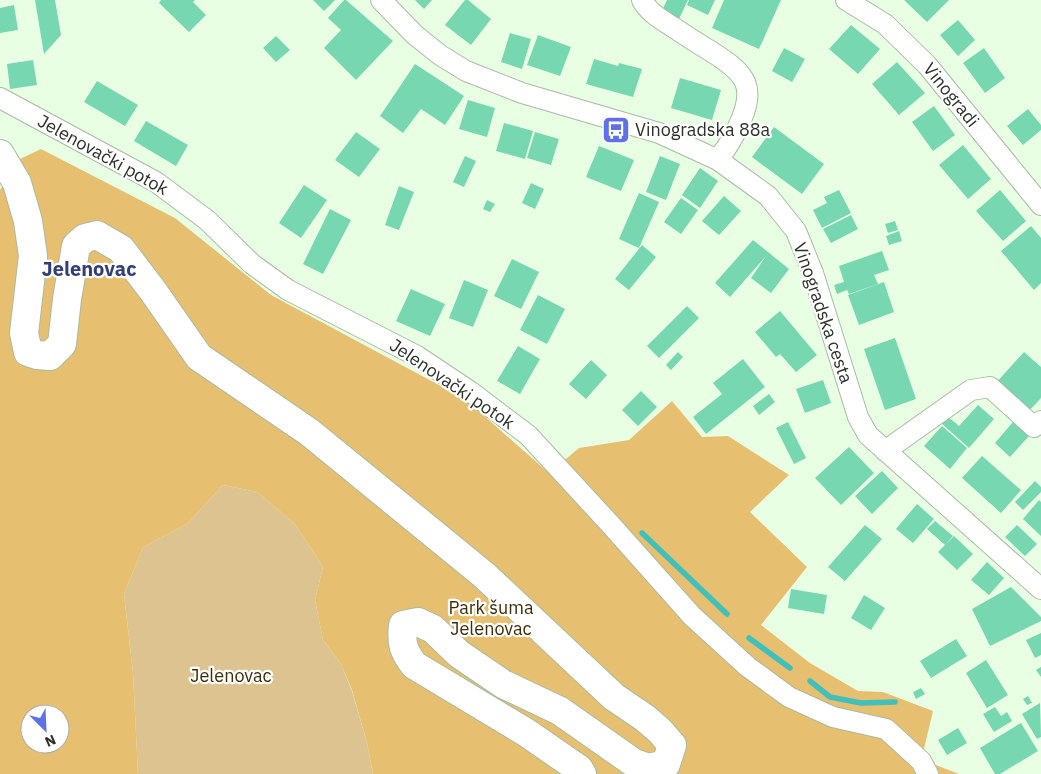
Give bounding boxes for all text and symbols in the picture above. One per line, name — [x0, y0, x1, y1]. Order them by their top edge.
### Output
street label: Vinogradi — [918, 58, 984, 132]
street label: Jelenovački potok — [34, 109, 173, 200]
bus stop icon: Vinogradska 88a — [601, 115, 631, 145]
place label: Vinogradska 88a — [635, 118, 770, 141]
street label: Vinogradska cesta — [789, 239, 858, 387]
district label: Jelenovac — [41, 255, 137, 282]
street label: Jelenovački potok — [385, 333, 520, 434]
park label: Park šuma Jelenovac — [449, 596, 534, 640]
park label: Jelenovac — [190, 664, 272, 687]
north arrow — [20, 704, 70, 754]
text: N — [42, 731, 59, 751]

